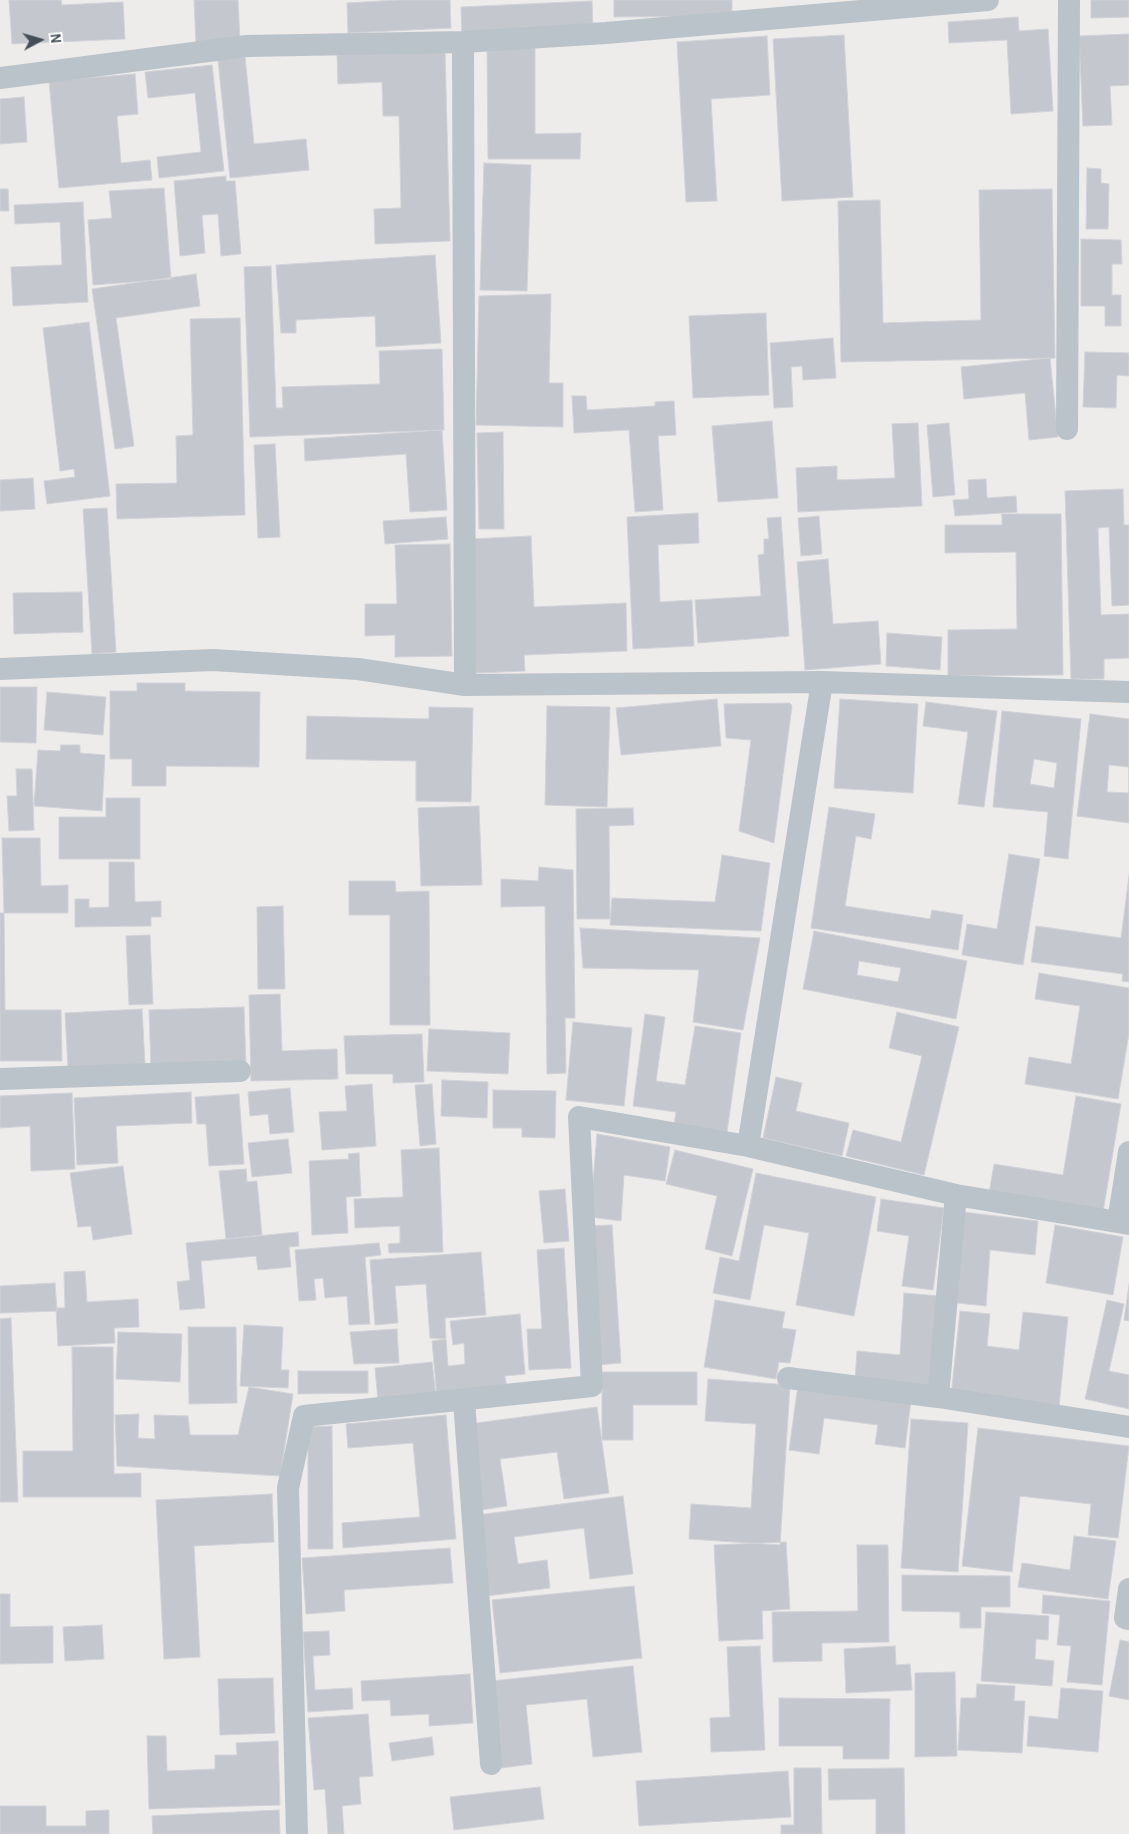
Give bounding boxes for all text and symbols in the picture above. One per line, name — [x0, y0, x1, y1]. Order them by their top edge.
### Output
north arrow — [15, 15, 65, 65]
text: N — [47, 33, 62, 44]

